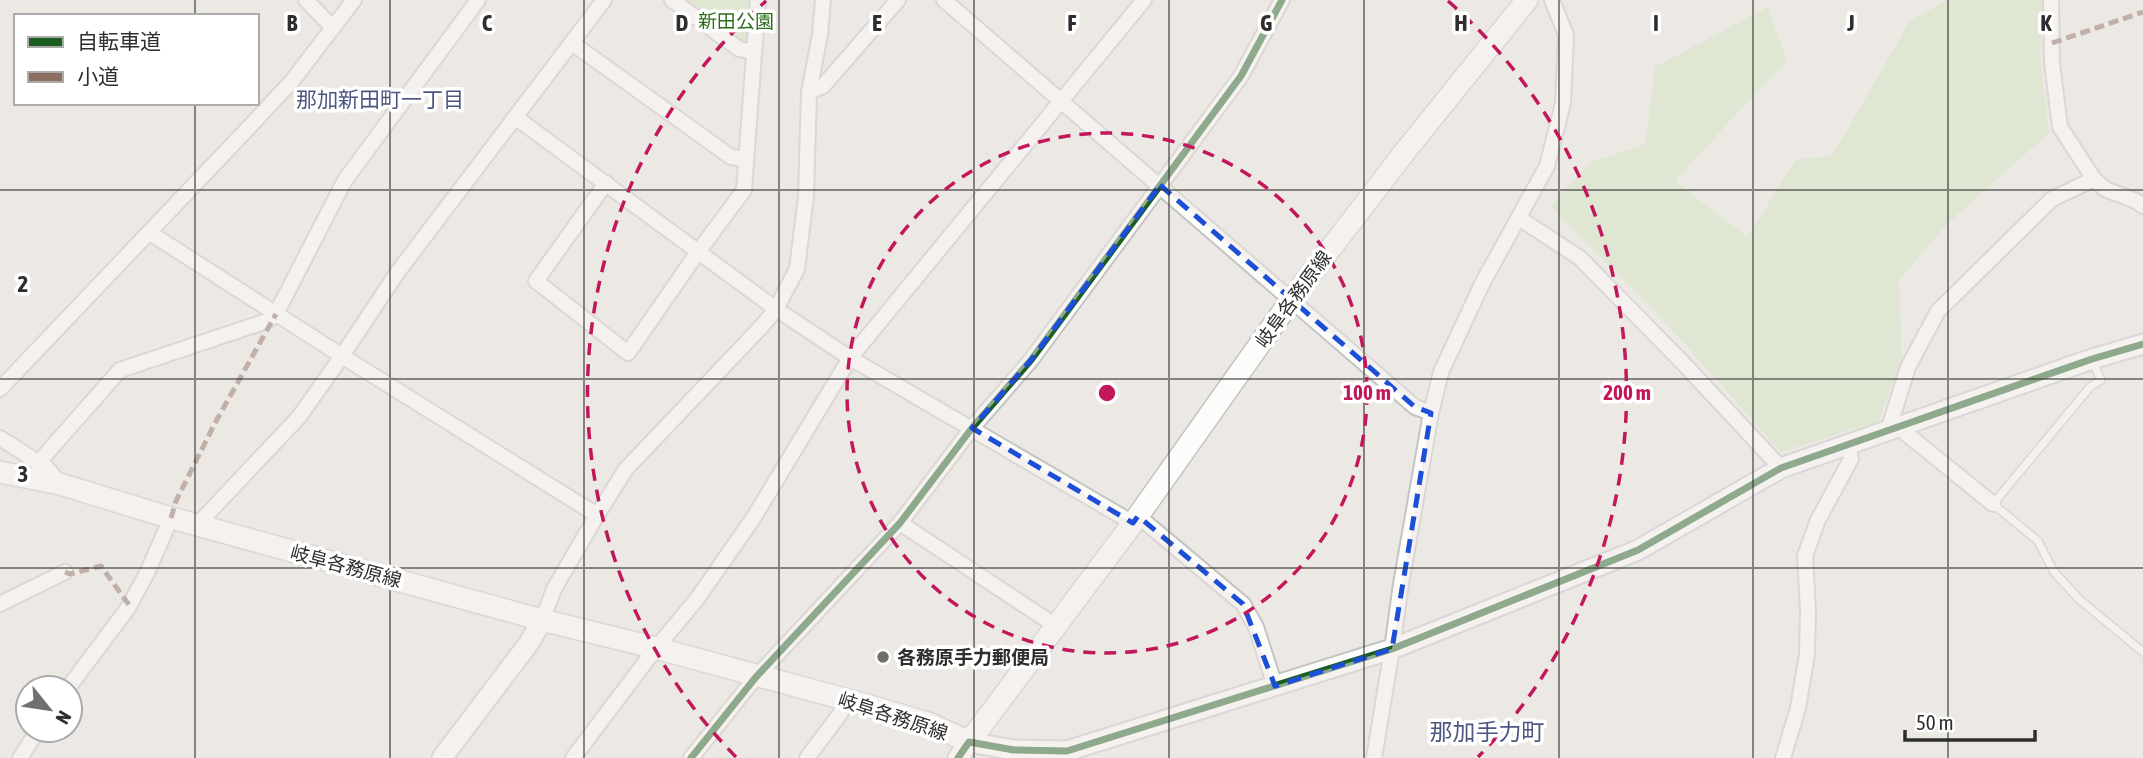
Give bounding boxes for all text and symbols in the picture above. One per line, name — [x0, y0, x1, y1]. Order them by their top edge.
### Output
text: B — [287, 10, 298, 36]
text: C — [482, 10, 493, 36]
text: D — [676, 10, 689, 36]
park label: 新田公園 — [698, 10, 774, 32]
text: E — [872, 10, 882, 36]
text: F — [1067, 10, 1077, 36]
text: G — [1260, 10, 1272, 36]
text: H — [1454, 10, 1468, 36]
text: I — [1653, 10, 1659, 36]
text: J — [1846, 10, 1855, 36]
text: K — [2040, 10, 2052, 36]
legend — [14, 14, 259, 105]
text: 自転車道 — [77, 29, 161, 53]
text: 小道 — [77, 64, 119, 88]
district label: 那加新田町一丁目 — [296, 87, 464, 111]
street label: 岐阜各務原線 — [1251, 246, 1335, 352]
text: 2 — [18, 271, 28, 297]
text: 100 m — [1343, 380, 1391, 404]
text: 200 m — [1603, 380, 1651, 404]
centre of rings — [1095, 381, 1119, 405]
text: 3 — [18, 461, 28, 487]
street label: 岐阜各務原線 — [288, 541, 404, 591]
place label: 各務原手力郵便局 — [897, 646, 1049, 668]
marker: 各務原手力郵便局 — [875, 649, 891, 665]
north arrow — [14, 674, 84, 744]
street label: 岐阜各務原線 — [835, 688, 951, 744]
scale bar — [1905, 698, 2035, 742]
text: N — [51, 707, 76, 728]
text: 50 m — [1916, 710, 1954, 734]
district label: 那加手力町 — [1430, 719, 1545, 745]

